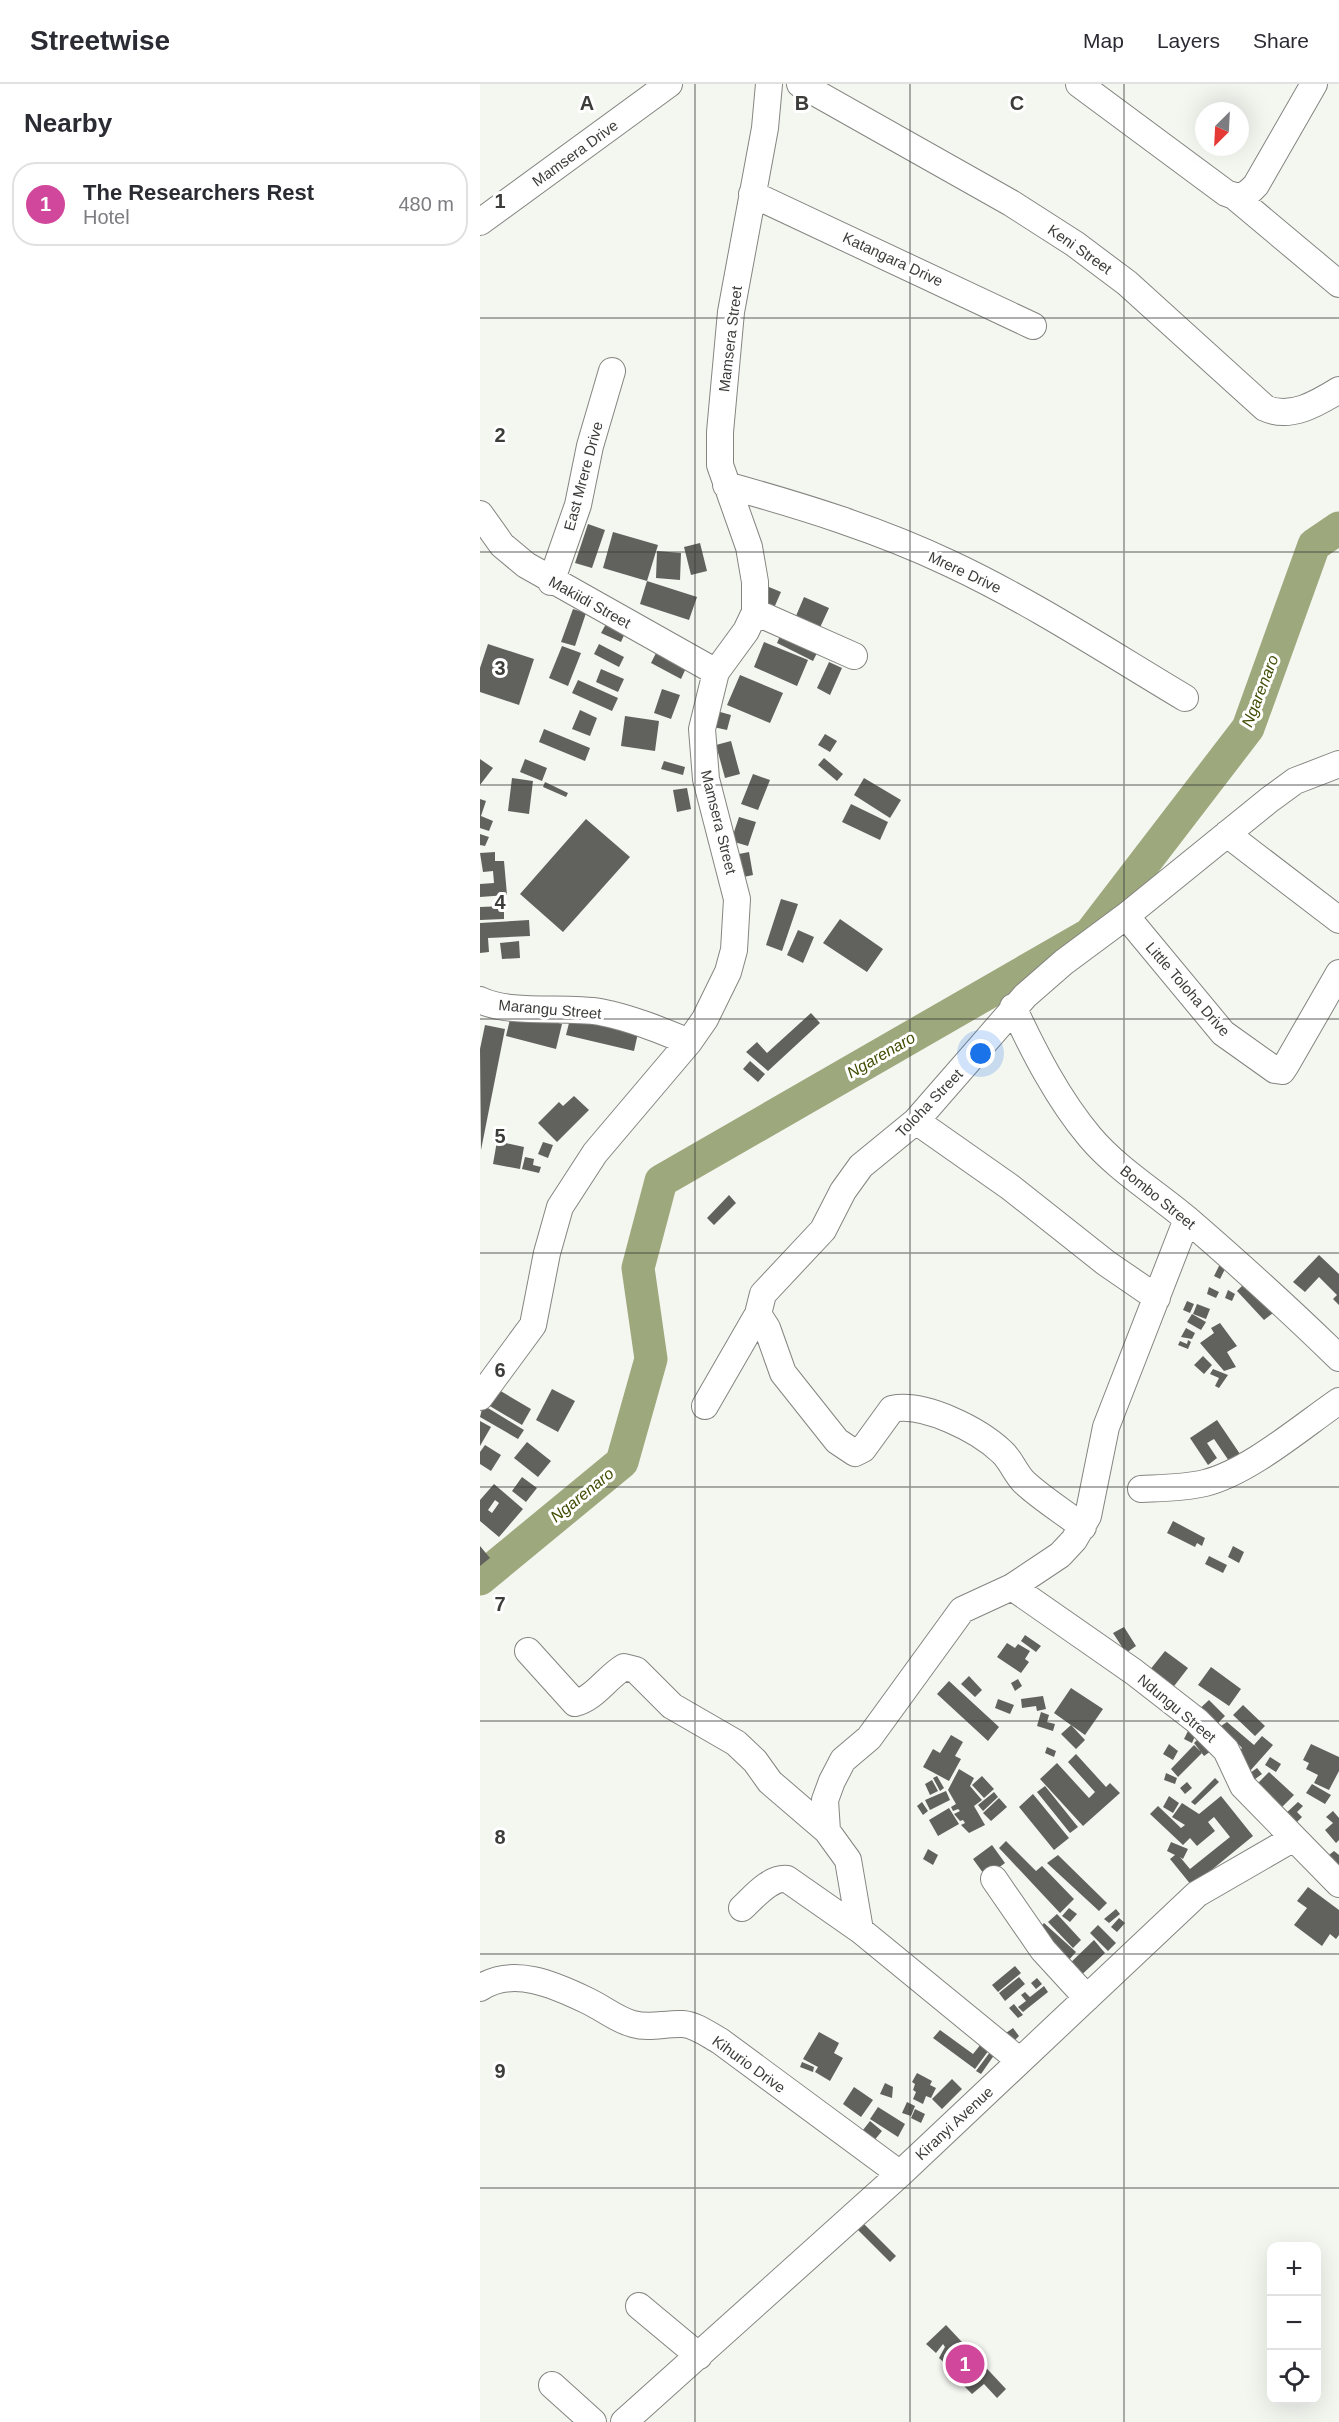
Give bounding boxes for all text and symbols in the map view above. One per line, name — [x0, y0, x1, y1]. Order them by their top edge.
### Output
text: Streetwise — [30, 25, 170, 56]
text: Map — [1083, 29, 1124, 52]
text: Layers — [1157, 29, 1220, 52]
text: Share — [1253, 29, 1309, 52]
text: A — [580, 92, 594, 114]
text: B — [795, 92, 809, 114]
text: C — [1010, 92, 1024, 114]
north arrow — [1195, 102, 1249, 156]
text: Nearby — [24, 108, 112, 138]
street label: Mamsera Drive — [529, 116, 621, 190]
text: The Researchers Rest — [83, 180, 314, 205]
text: 1 — [494, 190, 506, 212]
text: 1 — [40, 193, 51, 215]
text: 480 m — [398, 193, 454, 215]
text: Hotel — [83, 206, 130, 228]
street label: Keni Street — [1045, 221, 1116, 278]
street label: Katangara Drive — [840, 228, 946, 290]
street label: Mamsera Street — [715, 284, 745, 393]
street label: East Mrere Drive — [560, 419, 606, 533]
text: 2 — [494, 424, 506, 446]
street label: Mrere Drive — [926, 548, 1004, 596]
street label: Makiidi Street — [546, 573, 635, 632]
water label: Ngarenaro — [1239, 653, 1282, 729]
text: 3 — [494, 657, 506, 679]
street label: Mamsera Street — [698, 768, 740, 877]
text: 4 — [494, 891, 506, 913]
street label: Little Toloha Drive — [1143, 939, 1233, 1039]
street label: Marangu Street — [498, 996, 603, 1022]
water label: Ngarenaro — [844, 1029, 918, 1081]
your location — [966, 1039, 995, 1068]
street label: Toloha Street — [892, 1065, 966, 1141]
text: 5 — [494, 1125, 506, 1147]
street label: Bombo Street — [1117, 1162, 1200, 1233]
text: 6 — [494, 1359, 506, 1381]
water label: Ngarenaro — [547, 1465, 617, 1525]
text: 7 — [494, 1593, 506, 1615]
street label: Ndungu Street — [1134, 1670, 1220, 1746]
text: 8 — [494, 1826, 506, 1848]
street label: Kihurio Drive — [709, 2032, 789, 2096]
text: 9 — [494, 2060, 506, 2082]
street label: Kiranyi Avenue — [912, 2083, 996, 2163]
map controls — [1267, 2242, 1321, 2404]
button: + — [1267, 2242, 1321, 2296]
button: − — [1267, 2296, 1321, 2350]
pin: 1 — [946, 2342, 984, 2386]
button: locate — [1267, 2350, 1321, 2404]

